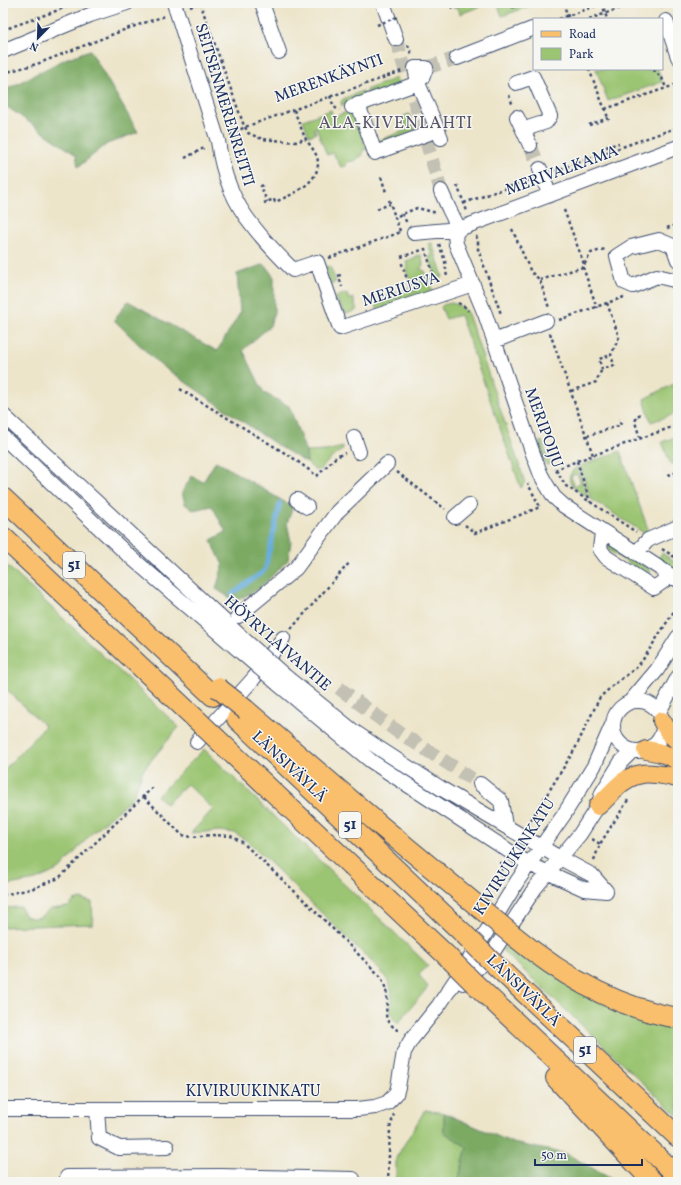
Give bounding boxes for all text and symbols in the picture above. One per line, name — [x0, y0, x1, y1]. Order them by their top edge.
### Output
north arrow — [18, 18, 58, 58]
legend — [533, 18, 663, 70]
street label: SEITSENMERENREITTI — [189, 21, 259, 189]
text: Road — [569, 27, 596, 43]
text: N — [28, 37, 41, 54]
text: Park — [569, 47, 594, 63]
street label: MERENKÄYNTI — [272, 49, 386, 109]
district label: ALA-KIVENLAHTI — [319, 112, 473, 135]
street label: MERIVALKAMA — [503, 140, 621, 202]
street label: MERIUSVA — [359, 267, 443, 313]
street label: MERIPOIJU — [518, 385, 568, 471]
road number: 51 — [63, 552, 85, 578]
street label: HÖYRYLAIVANTIE — [219, 591, 335, 697]
street label: LÄNSIVÄYLÄ — [247, 726, 331, 808]
street label: KIVIRUUKINKATU — [469, 794, 561, 920]
road number: 51 — [339, 812, 361, 838]
street label: LÄNSIVÄYLÄ — [481, 950, 565, 1032]
road number: 51 — [574, 1037, 596, 1063]
street label: KIVIRUUKINKATU — [185, 1081, 321, 1103]
scale bar — [535, 1141, 642, 1167]
text: 50 m — [541, 1148, 567, 1164]

